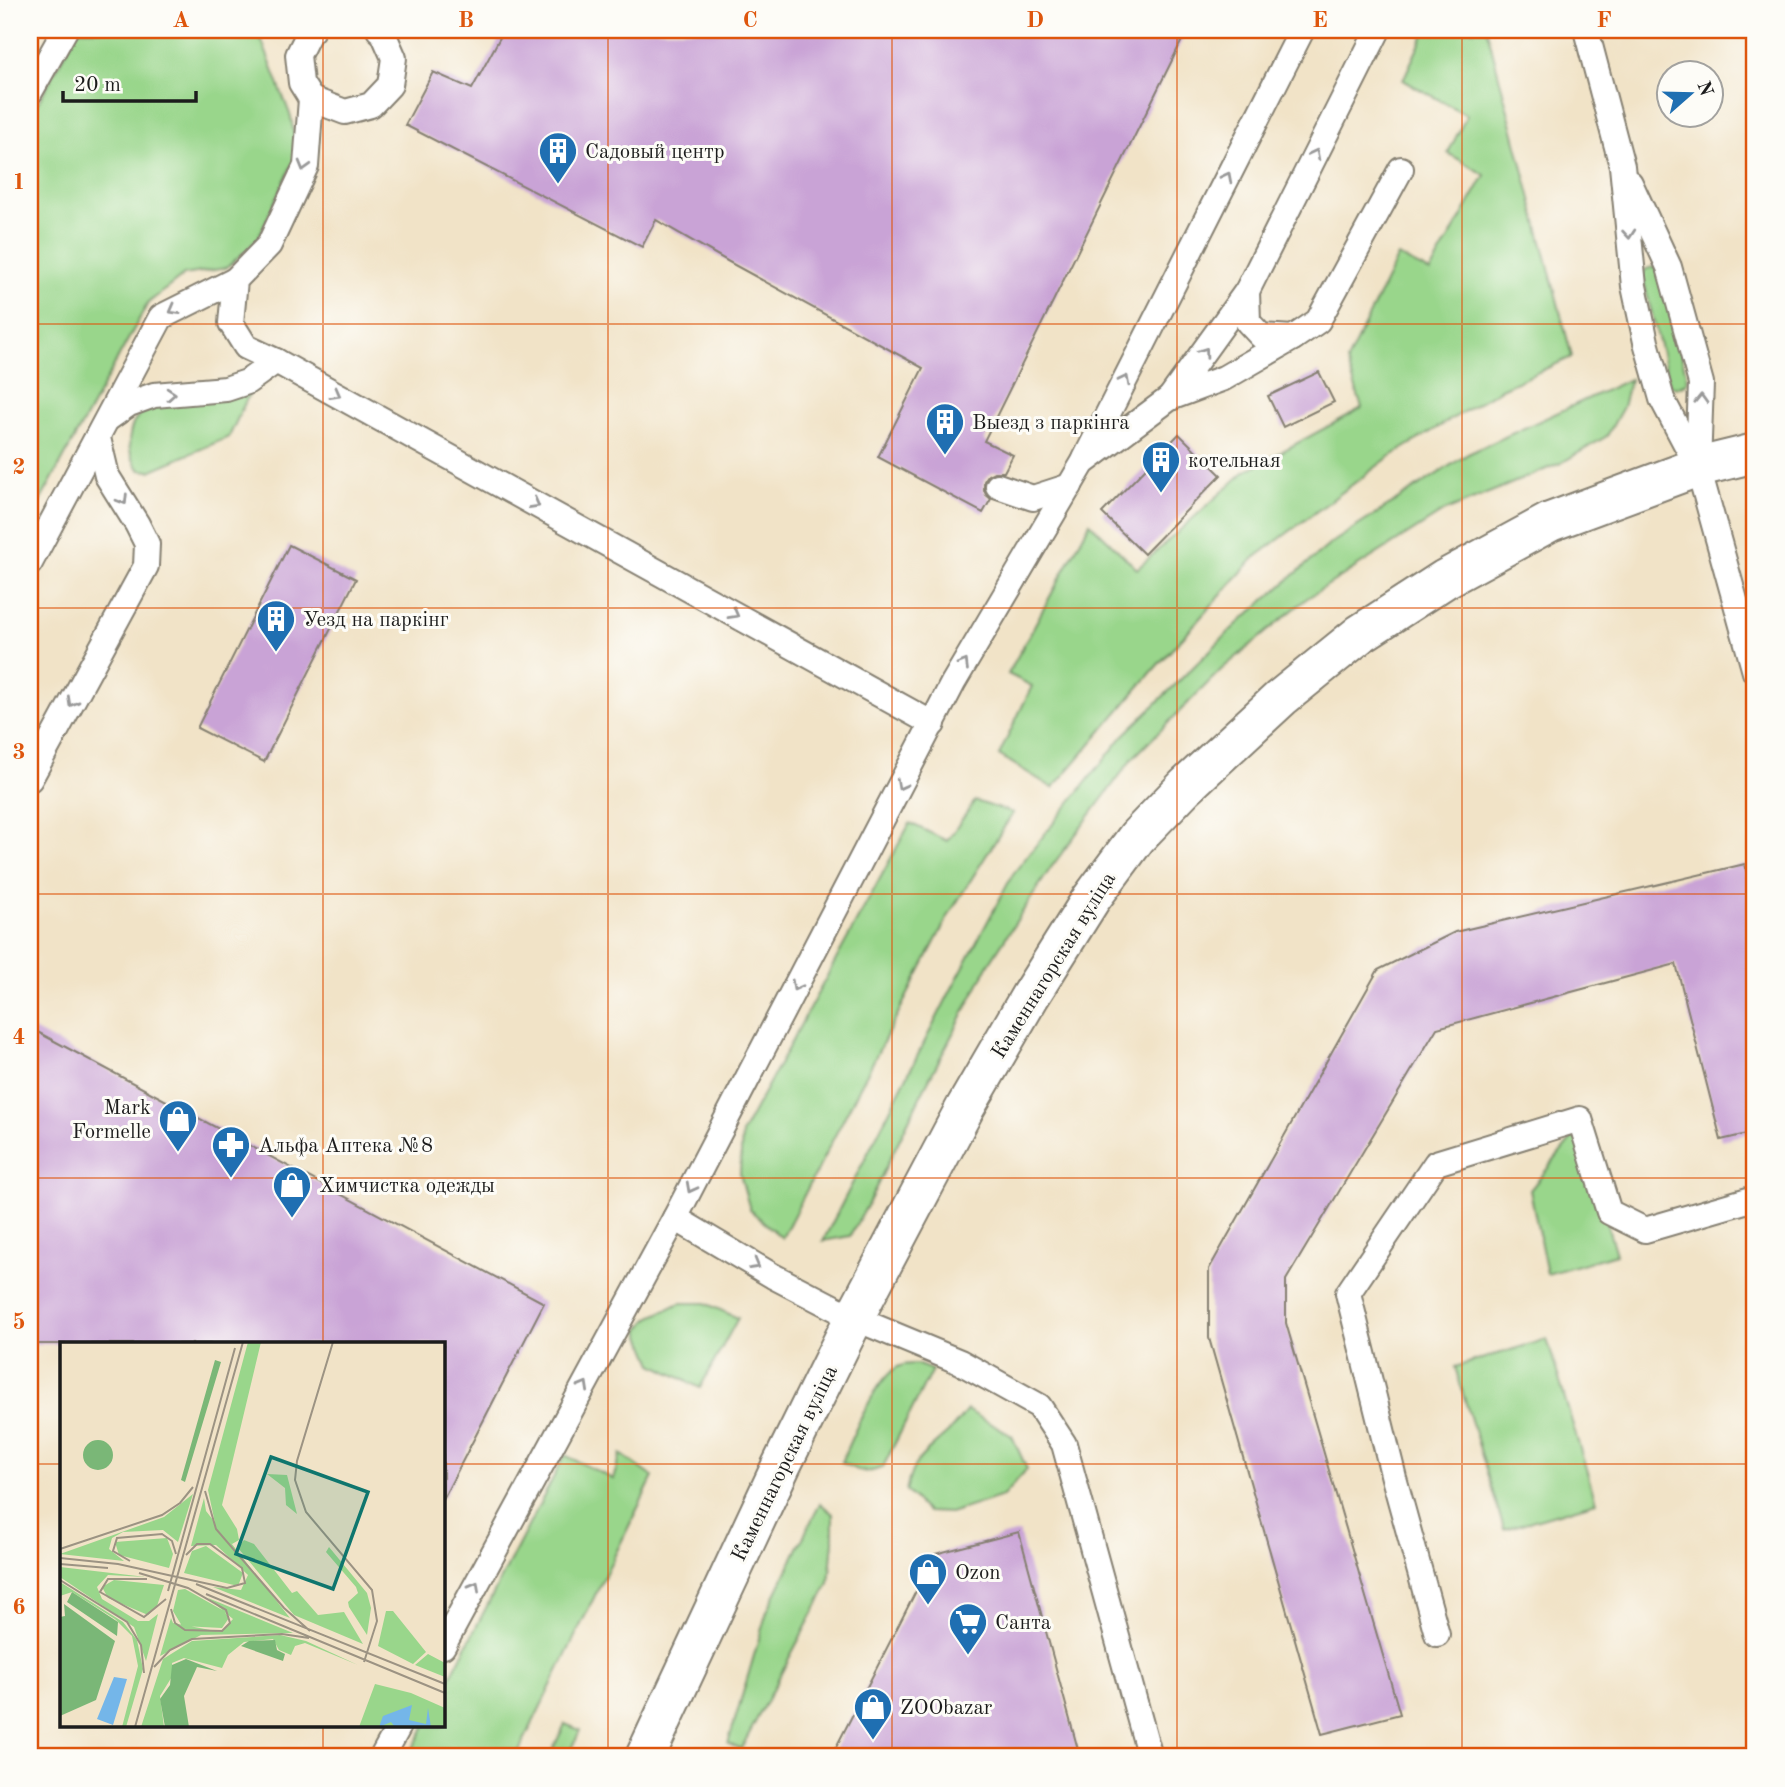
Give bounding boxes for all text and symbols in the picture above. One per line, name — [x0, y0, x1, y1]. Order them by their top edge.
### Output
text: A — [172, 9, 190, 32]
text: B — [458, 9, 474, 32]
text: C — [742, 9, 758, 32]
text: D — [1026, 9, 1044, 32]
text: E — [1312, 9, 1328, 32]
text: F — [1596, 9, 1612, 32]
scale bar — [63, 60, 196, 104]
north arrow — [1656, 60, 1726, 130]
text: 20 m — [74, 75, 121, 96]
text: N — [1692, 79, 1715, 100]
building icon: Садовый центр — [537, 130, 579, 185]
place label: Садовый центр — [585, 142, 725, 163]
one-way arrow — [1307, 149, 1321, 162]
one-way arrow — [298, 160, 312, 172]
text: 1 — [12, 171, 26, 194]
one-way arrow — [1219, 172, 1233, 184]
one-way arrow — [1621, 229, 1636, 240]
one-way arrow — [168, 302, 181, 315]
one-way arrow — [1196, 347, 1208, 360]
one-way arrow — [1116, 375, 1130, 387]
one-way arrow — [329, 386, 341, 399]
one-way arrow — [165, 387, 176, 402]
one-way arrow — [1693, 393, 1708, 404]
building icon: Выезд з паркінга — [924, 401, 966, 456]
place label: Выезд з паркінга — [972, 413, 1130, 434]
building icon: котельная — [1140, 439, 1182, 494]
place label: котельная — [1188, 451, 1281, 472]
text: 2 — [12, 456, 26, 479]
one-way arrow — [114, 493, 127, 506]
one-way arrow — [528, 496, 540, 509]
building icon: Уезд на паркінг — [255, 598, 297, 653]
one-way arrow — [727, 606, 739, 619]
place label: Уезд на паркінг — [303, 610, 449, 631]
one-way arrow — [956, 658, 969, 671]
one-way arrow — [66, 695, 80, 708]
text: 3 — [12, 741, 26, 764]
one-way arrow — [896, 777, 910, 790]
street label: Каменнагорская вуліца — [988, 869, 1120, 1063]
one-way arrow — [791, 979, 804, 991]
text: 4 — [12, 1026, 26, 1049]
place label: Mark Formelle — [72, 1098, 151, 1143]
shop icon: Mark Formelle — [157, 1098, 199, 1153]
pharmacy icon: Альфа Аптека №8 — [210, 1124, 252, 1179]
place label: Альфа Аптека №8 — [258, 1136, 433, 1157]
shop icon: Химчистка одежды — [271, 1164, 313, 1219]
place label: Химчистка одежды — [319, 1176, 495, 1197]
one-way arrow — [686, 1181, 699, 1193]
one-way arrow — [748, 1257, 761, 1270]
text: 5 — [12, 1311, 26, 1334]
inset map — [60, 1342, 444, 1728]
street label: Каменнагорская вуліца — [729, 1362, 842, 1565]
one-way arrow — [576, 1381, 589, 1393]
shop icon: Ozon — [907, 1551, 949, 1606]
place label: Ozon — [955, 1563, 1001, 1584]
one-way arrow — [467, 1581, 480, 1593]
text: 6 — [12, 1596, 26, 1619]
supermarket icon: Санта — [947, 1601, 989, 1656]
place label: Санта — [995, 1613, 1051, 1634]
shop icon: ZOObazar — [852, 1686, 894, 1741]
place label: ZOObazar — [900, 1698, 993, 1719]

